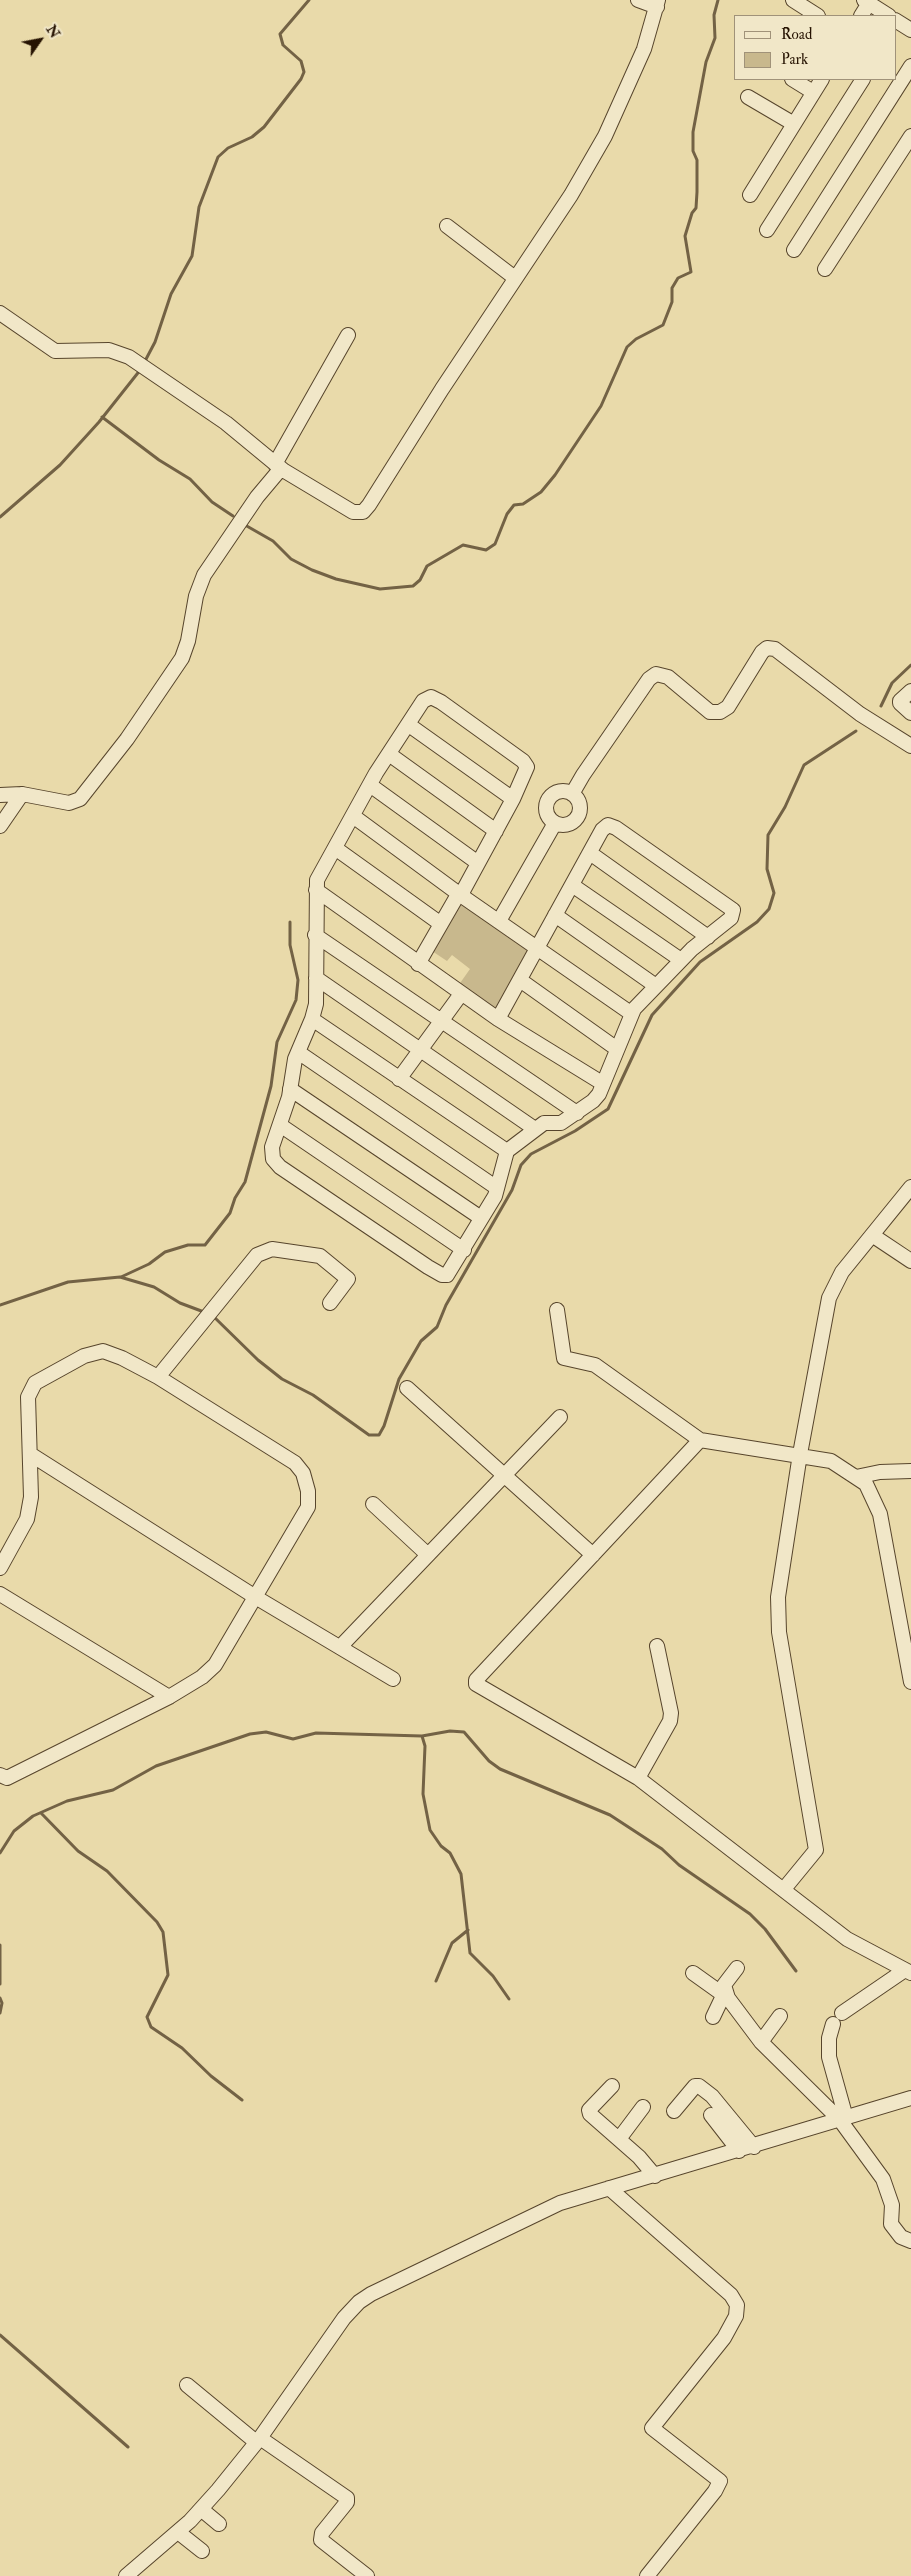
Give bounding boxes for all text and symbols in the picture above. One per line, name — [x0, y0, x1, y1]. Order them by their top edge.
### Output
north arrow — [15, 15, 65, 65]
legend — [734, 15, 896, 80]
text: N — [42, 22, 64, 41]
text: Road — [781, 25, 812, 44]
text: Park — [781, 50, 808, 69]

